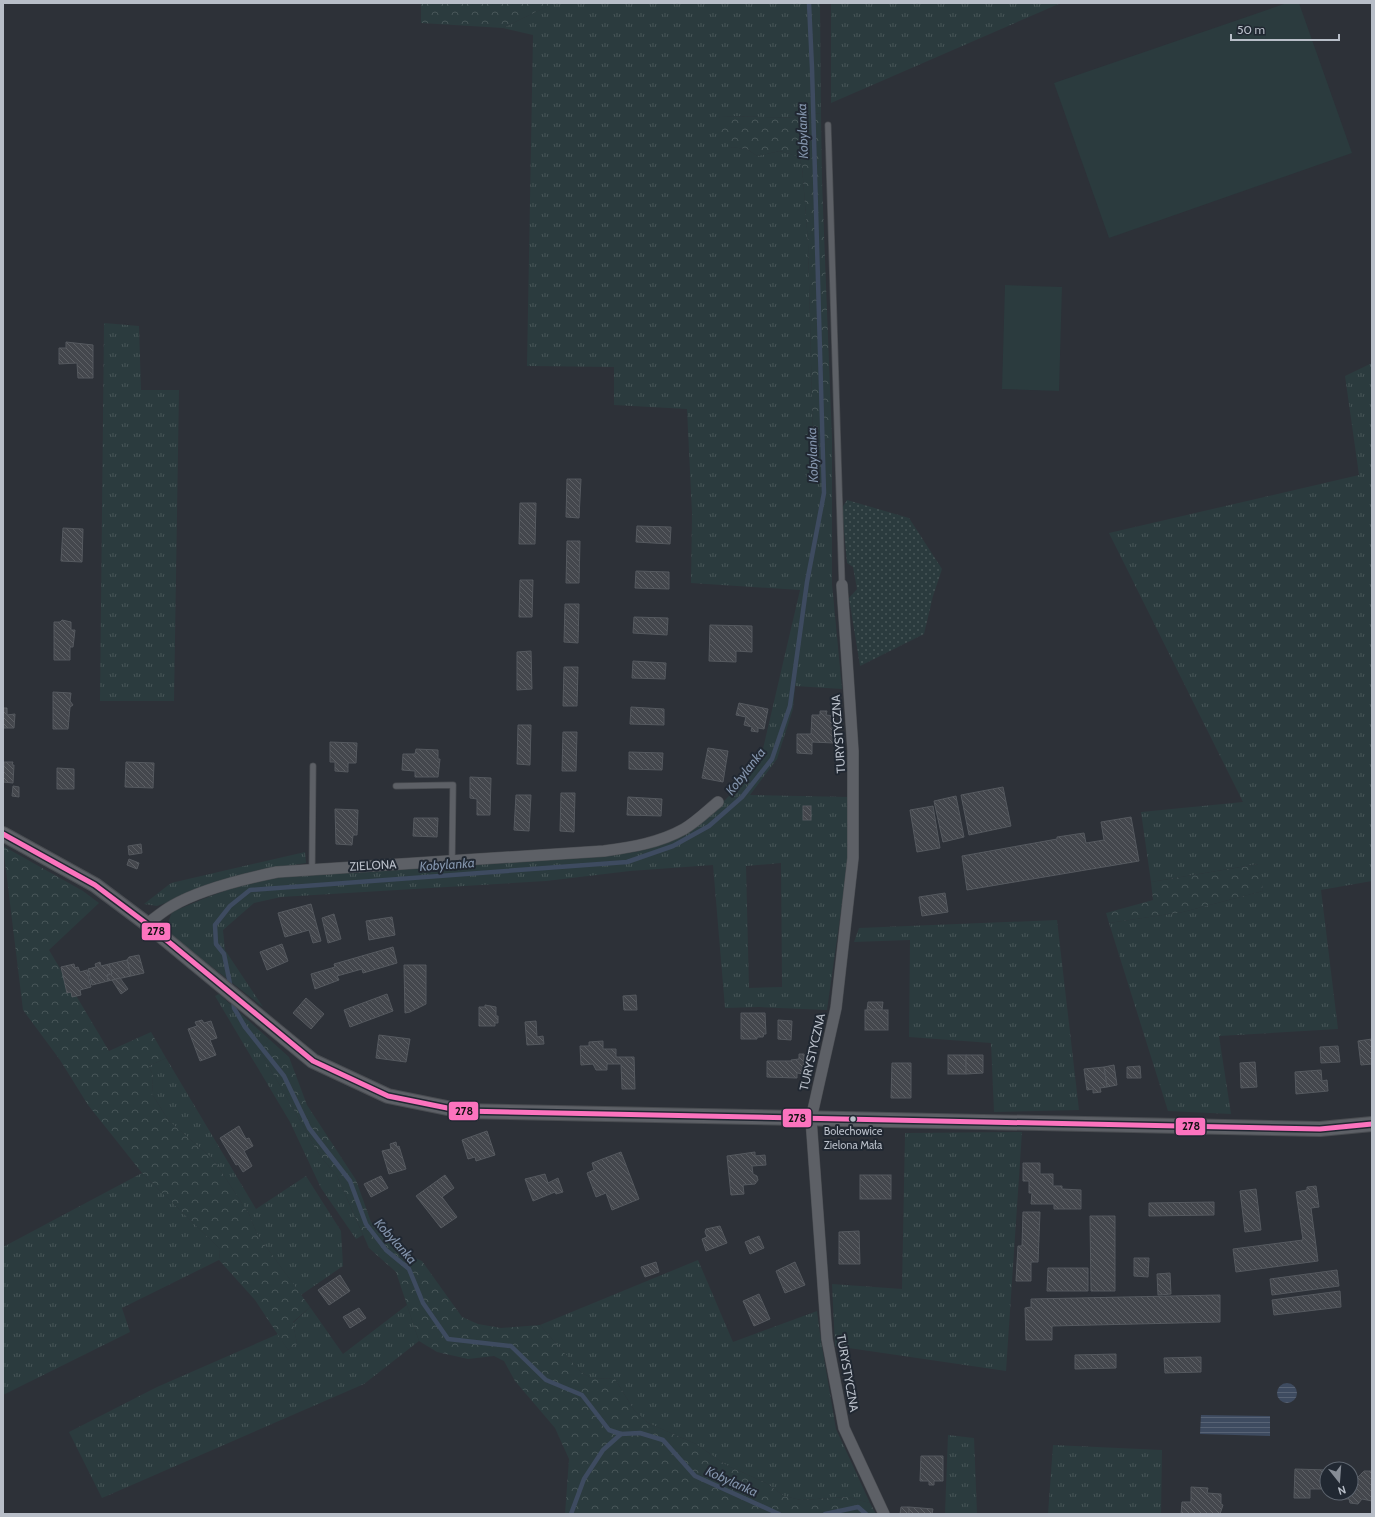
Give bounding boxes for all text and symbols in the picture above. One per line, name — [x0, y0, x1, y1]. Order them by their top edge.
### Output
scale bar — [1231, 16, 1339, 42]
text: 50 m — [1237, 22, 1265, 37]
water label: Kobylanka — [793, 103, 811, 159]
water label: Kobylanka — [803, 427, 821, 483]
street label: TURYSTYCZNA — [828, 694, 848, 774]
water label: Kobylanka — [722, 744, 768, 798]
water label: Kobylanka — [419, 854, 475, 874]
street label: ZIELONA — [349, 856, 398, 874]
line badge: 278 — [141, 922, 171, 941]
text: 278 — [147, 924, 165, 938]
street label: TURYSTYCZNA — [796, 1011, 828, 1092]
line badge: 278 — [448, 1101, 479, 1121]
text: 278 — [455, 1104, 473, 1118]
line badge: 278 — [782, 1108, 812, 1128]
text: 278 — [788, 1111, 806, 1125]
marker: Bolechowice Zielona Mała — [848, 1114, 858, 1124]
line badge: 278 — [1175, 1117, 1206, 1136]
text: 278 — [1182, 1119, 1200, 1133]
place label: Bolechowice Zielona Mała — [824, 1124, 883, 1152]
water label: Kobylanka — [372, 1215, 420, 1267]
street label: TURYSTYCZNA — [834, 1333, 862, 1414]
north arrow — [1319, 1461, 1359, 1501]
water label: Kobylanka — [703, 1462, 761, 1500]
text: N — [1336, 1483, 1348, 1498]

